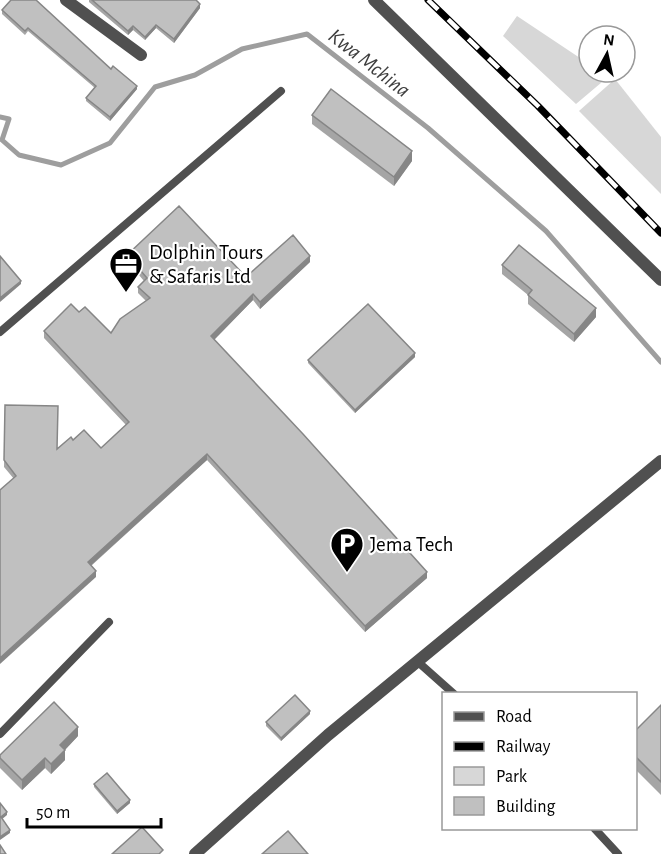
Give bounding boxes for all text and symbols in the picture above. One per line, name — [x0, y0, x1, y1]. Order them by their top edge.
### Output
water label: Kwa Mchina — [324, 24, 414, 101]
north arrow — [577, 24, 637, 84]
text: N — [602, 31, 616, 49]
place label: Dolphin Tours & Safaris Ltd — [149, 242, 263, 287]
office icon: Dolphin Tours & Safaris Ltd — [108, 246, 144, 293]
parking icon: Jema Tech — [329, 526, 365, 573]
place label: Jema Tech — [370, 534, 453, 555]
legend — [442, 692, 637, 830]
text: Road — [496, 708, 532, 726]
text: Railway — [496, 738, 551, 756]
text: Park — [496, 768, 528, 786]
scale bar — [27, 791, 160, 829]
text: Building — [496, 798, 556, 816]
text: 50 m — [36, 804, 70, 822]

